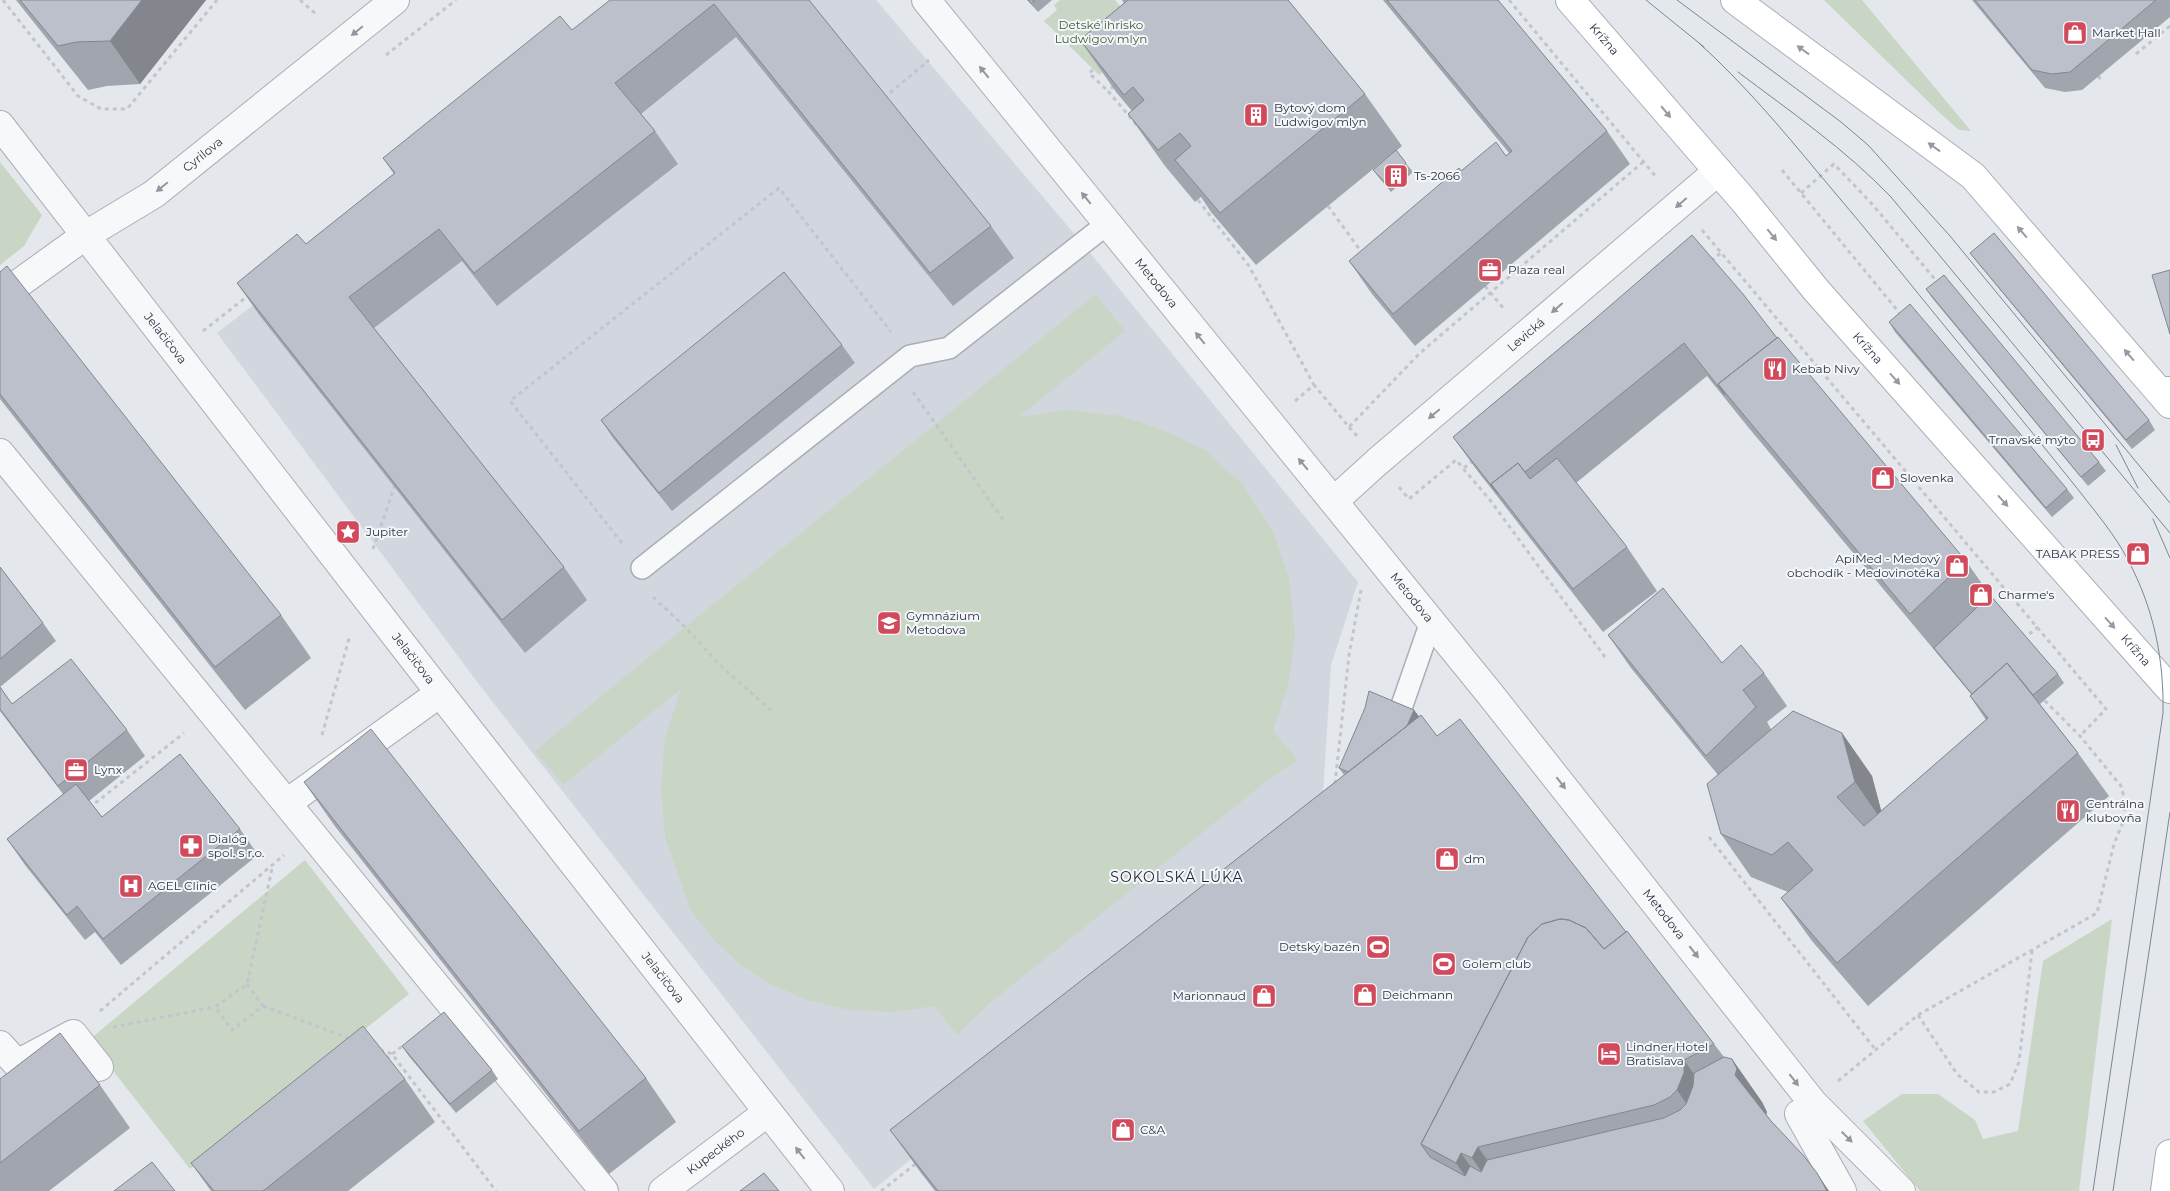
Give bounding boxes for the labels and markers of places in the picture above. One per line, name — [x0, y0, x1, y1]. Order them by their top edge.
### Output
shop icon: Market Hall — [2062, 20, 2088, 46]
place label: Market Hall — [2092, 25, 2161, 40]
place label: Bytový dom Ludwigov mlyn — [1274, 100, 1367, 129]
building icon: Bytový dom Ludwigov mlyn — [1243, 102, 1269, 128]
building icon: Ts-2066 — [1383, 163, 1409, 189]
place label: Ts-2066 — [1414, 168, 1460, 183]
office icon: Plaza real — [1477, 257, 1503, 283]
place label: Plaza real — [1508, 262, 1565, 277]
restaurant icon: Kebab Nivy — [1762, 356, 1788, 382]
place label: Kebab Nivy — [1792, 361, 1860, 376]
bus stop icon: Trnavské mýto — [2080, 427, 2106, 453]
place label: Trnavské mýto — [1989, 432, 2076, 447]
shop icon: Slovenka — [1870, 465, 1896, 491]
place label: Slovenka — [1900, 470, 1954, 485]
place icon: Jupiter — [335, 519, 361, 545]
place label: Jupiter — [365, 524, 408, 539]
shop icon: TABAK PRESS — [2125, 541, 2151, 567]
place label: TABAK PRESS — [2036, 546, 2120, 561]
place label: ApiMed - Medový obchodík - Medovinotéka — [1787, 551, 1940, 580]
shop icon: ApiMed - Medový obchodík - Medovinotéka — [1944, 553, 1970, 579]
shop icon: Charme's — [1968, 582, 1994, 608]
place label: Charme's — [1998, 587, 2055, 602]
place label: Gymnázium Metodova — [906, 608, 980, 637]
school or university icon: Gymnázium Metodova — [876, 610, 902, 636]
office icon: Lynx — [63, 757, 89, 783]
place label: Lynx — [94, 762, 123, 777]
place label: Centrálna klubovňa — [2086, 796, 2144, 825]
restaurant icon: Centrálna klubovňa — [2055, 798, 2081, 824]
place label: Dialóg spol. s r.o. — [208, 831, 264, 860]
pharmacy icon: Dialóg spol. s r.o. — [178, 833, 204, 859]
shop icon: dm — [1434, 846, 1460, 872]
place label: dm — [1464, 851, 1485, 866]
hospital icon: AGEL Clinic — [118, 873, 144, 899]
place label: AGEL Clinic — [148, 878, 217, 893]
sports icon: Detský bazén — [1365, 934, 1391, 960]
place label: Detský bazén — [1279, 939, 1360, 954]
sports icon: Golem club — [1431, 951, 1457, 977]
place label: Golem club — [1462, 956, 1531, 971]
shop icon: Deichmann — [1352, 982, 1378, 1008]
shop icon: Marionnaud — [1251, 983, 1277, 1009]
place label: Deichmann — [1382, 987, 1453, 1002]
place label: Marionnaud — [1172, 988, 1246, 1003]
place label: Lindner Hotel Bratislava — [1626, 1039, 1708, 1068]
hotel icon: Lindner Hotel Bratislava — [1596, 1041, 1622, 1067]
shop icon: C&A — [1110, 1117, 1136, 1143]
place label: C&A — [1140, 1122, 1165, 1137]

